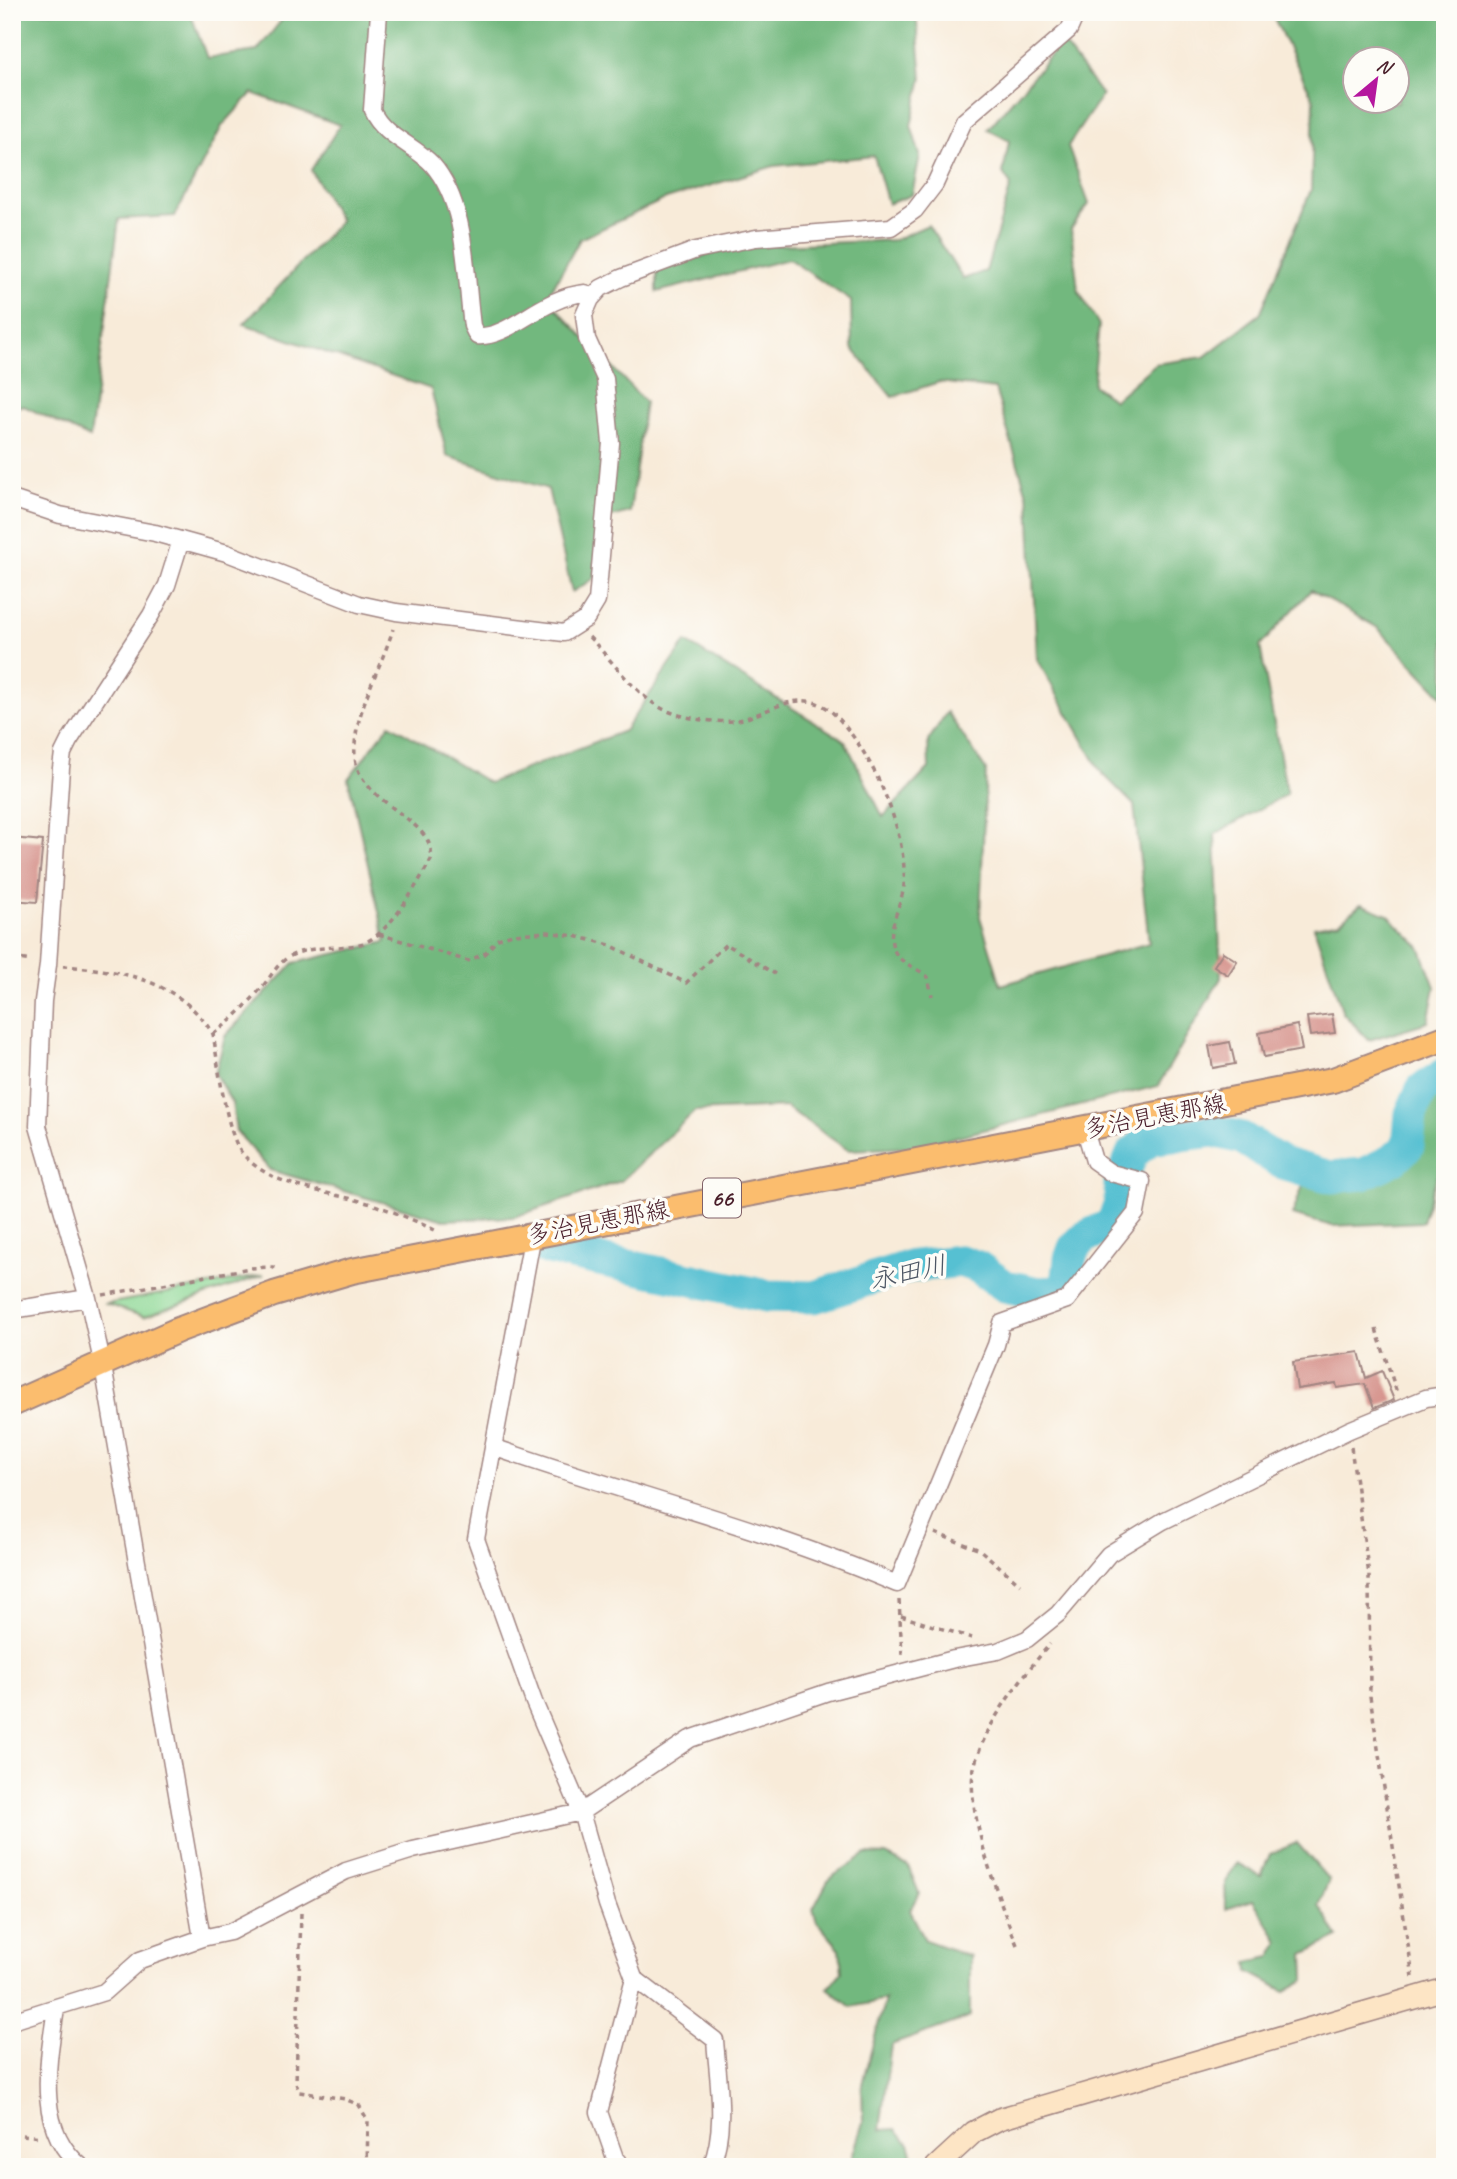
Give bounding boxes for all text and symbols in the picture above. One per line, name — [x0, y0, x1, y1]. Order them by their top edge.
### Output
north arrow — [1342, 46, 1412, 116]
text: N — [1373, 53, 1398, 81]
street label: 多治見恵那線 — [1081, 1088, 1229, 1144]
road number: 66 — [703, 1178, 741, 1218]
street label: 多治見恵那線 — [524, 1194, 672, 1250]
water label: 永田川 — [867, 1248, 950, 1297]

